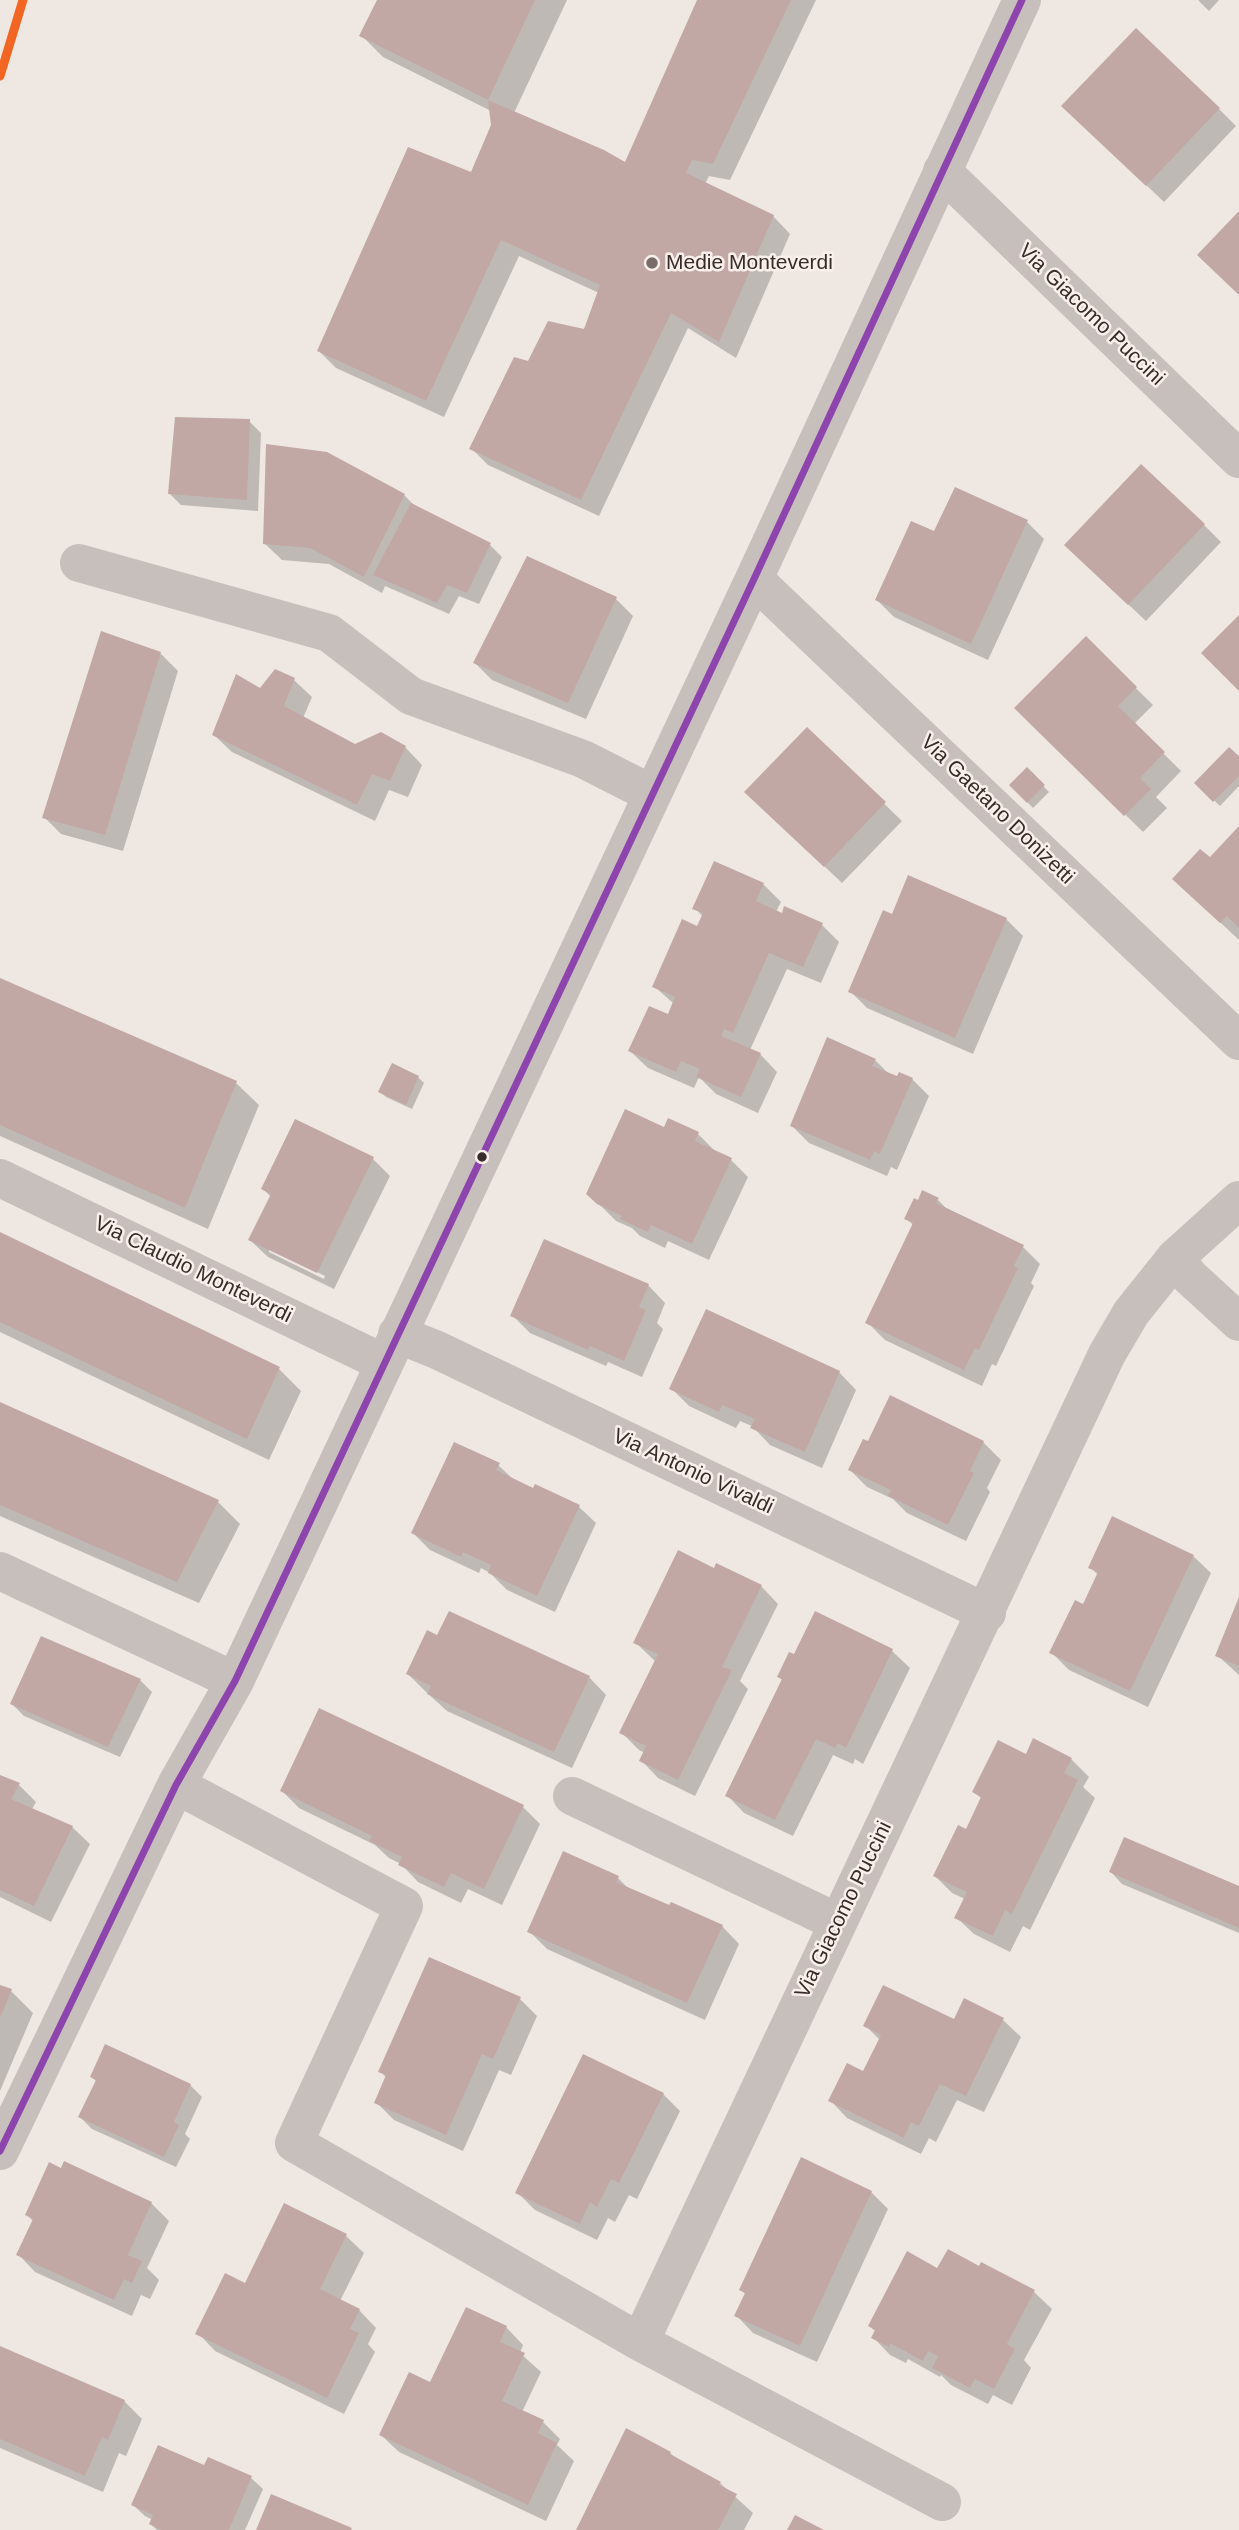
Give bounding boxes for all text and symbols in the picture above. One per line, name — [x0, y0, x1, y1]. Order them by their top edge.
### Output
street label: Via Giacomo Puccini — [1013, 239, 1169, 391]
place label: Medie Monteverdi — [666, 250, 833, 276]
marker: Medie Monteverdi — [644, 255, 660, 271]
street label: Via Gaetano Donizetti — [915, 730, 1079, 890]
unlabelled marker — [475, 1150, 489, 1164]
street label: Via Claudio Monteverdi — [90, 1211, 296, 1329]
street label: Via Antonio Vivaldi — [609, 1424, 777, 1520]
street label: Via Giacomo Puccini — [790, 1818, 898, 2002]

